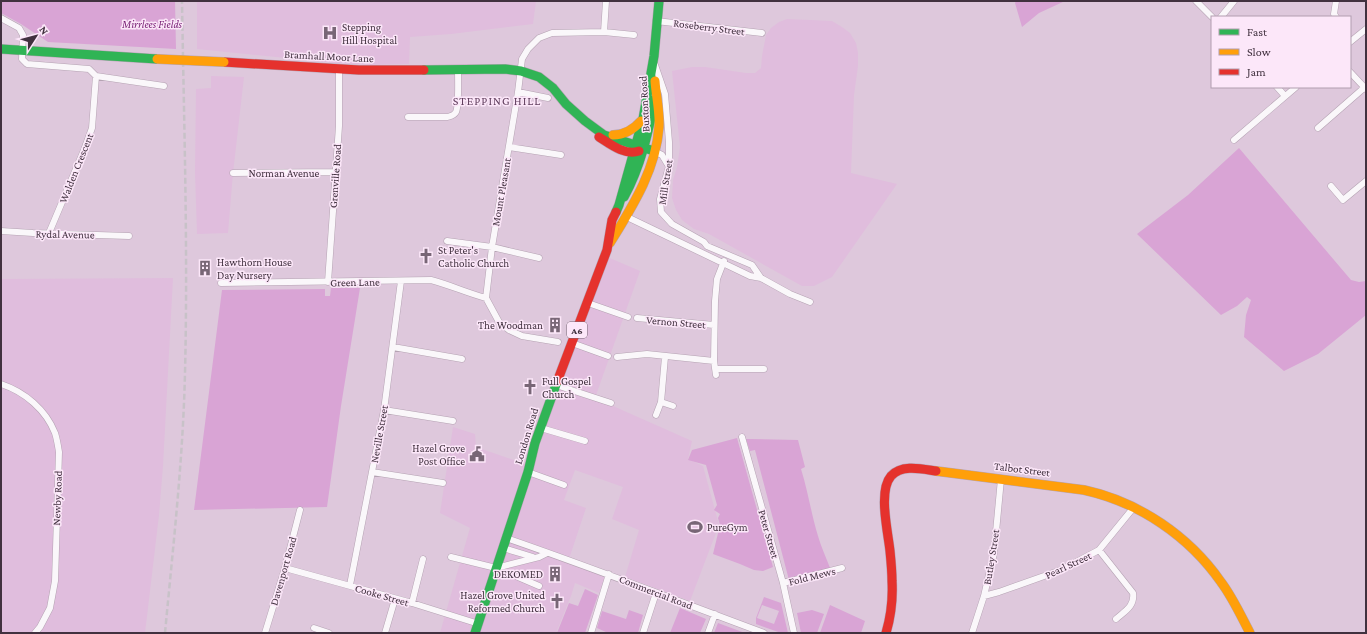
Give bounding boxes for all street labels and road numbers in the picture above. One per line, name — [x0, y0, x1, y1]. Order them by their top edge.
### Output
street label: Roseberry Street — [673, 17, 746, 38]
street label: Bramhall Moor Lane — [284, 48, 374, 64]
street label: Buxton Road — [637, 75, 651, 132]
street label: Walden Crescent — [57, 131, 96, 205]
street label: Grenville Road — [327, 143, 343, 208]
street label: Mount Pleasant — [489, 156, 513, 227]
street label: Mill Street — [656, 158, 675, 205]
street label: Norman Avenue — [249, 167, 320, 179]
street label: Rydal Avenue — [35, 227, 95, 242]
street label: Green Lane — [330, 276, 380, 288]
street label: Vernon Street — [646, 313, 707, 331]
road number: A6 — [567, 322, 587, 338]
street label: Neville Street — [368, 404, 390, 464]
street label: London Road — [512, 406, 540, 466]
street label: Talbot Street — [993, 460, 1051, 478]
street label: Newby Road — [50, 470, 65, 526]
street label: Peter Street — [756, 508, 782, 560]
street label: Butley Street — [981, 528, 1002, 586]
street label: Davenport Road — [267, 535, 300, 607]
street label: Pearl Street — [1043, 549, 1093, 581]
street label: Fold Mews — [787, 564, 837, 588]
street label: Commercial Road — [617, 572, 695, 612]
street label: Cooke Street — [354, 582, 411, 608]

